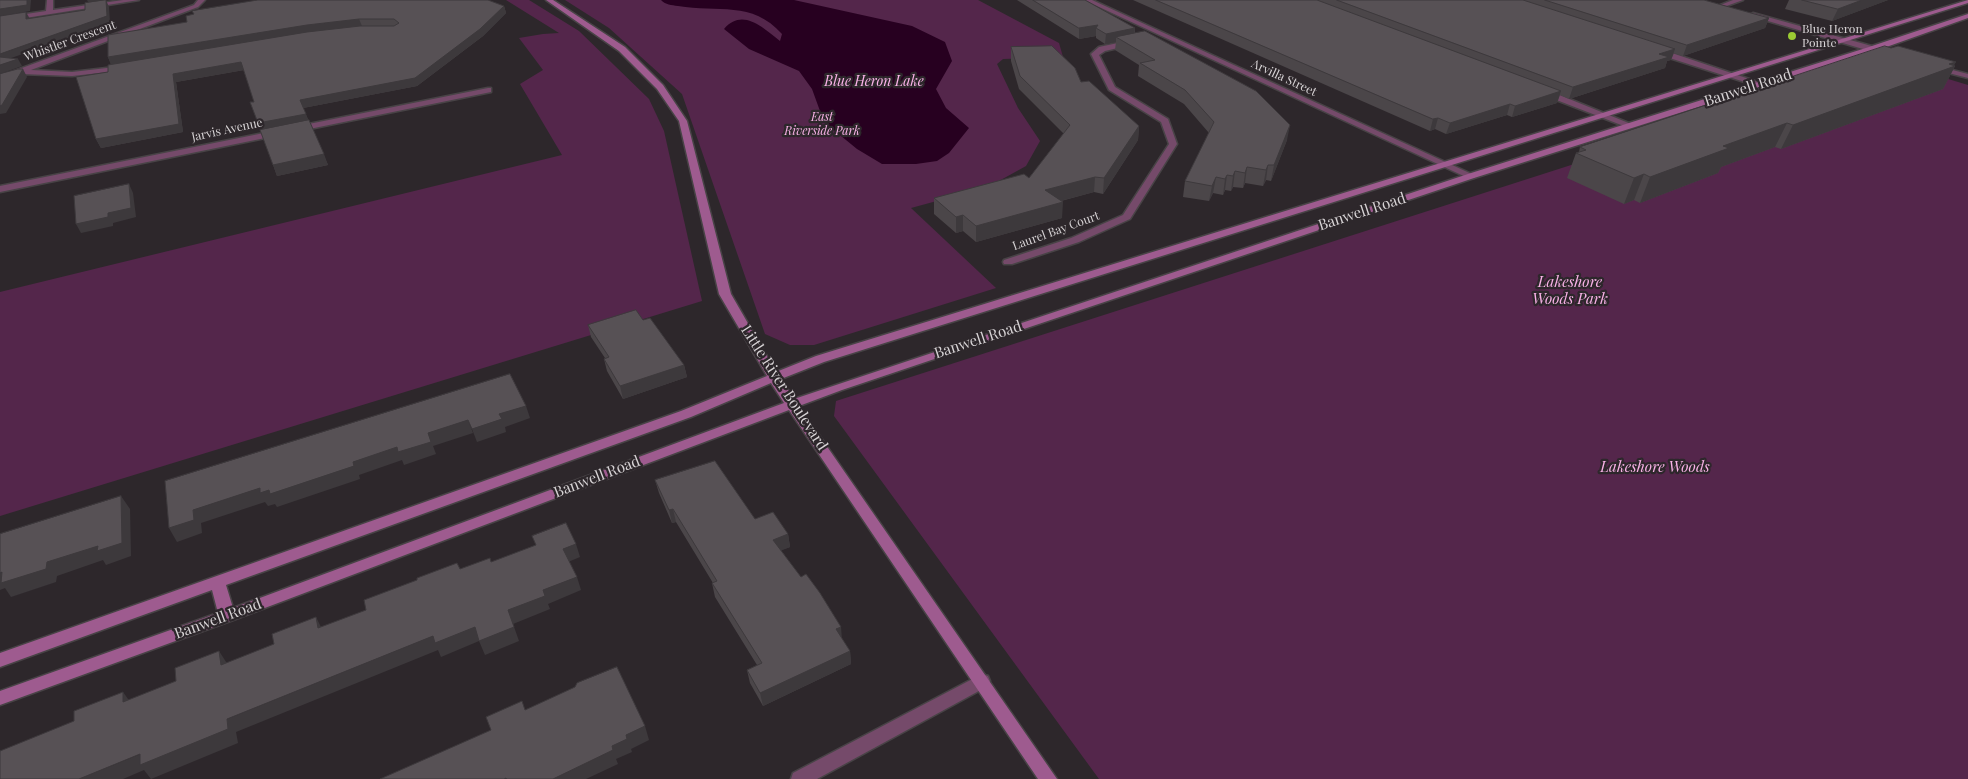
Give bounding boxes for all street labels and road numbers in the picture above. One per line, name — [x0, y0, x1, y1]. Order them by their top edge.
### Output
street label: Whistler Crescent — [22, 18, 118, 64]
street label: Arvilla Street — [1249, 57, 1319, 99]
street label: Banwell Road — [1702, 65, 1794, 111]
street label: Jarvis Avenue — [190, 115, 264, 145]
street label: Banwell Road — [1316, 189, 1408, 235]
street label: Laurel Bay Court — [1011, 209, 1101, 253]
street label: Banwell Road — [932, 317, 1024, 363]
street label: Little River Boulevard — [737, 322, 831, 454]
street label: Banwell Road — [551, 452, 643, 502]
street label: Banwell Road — [172, 595, 264, 643]

